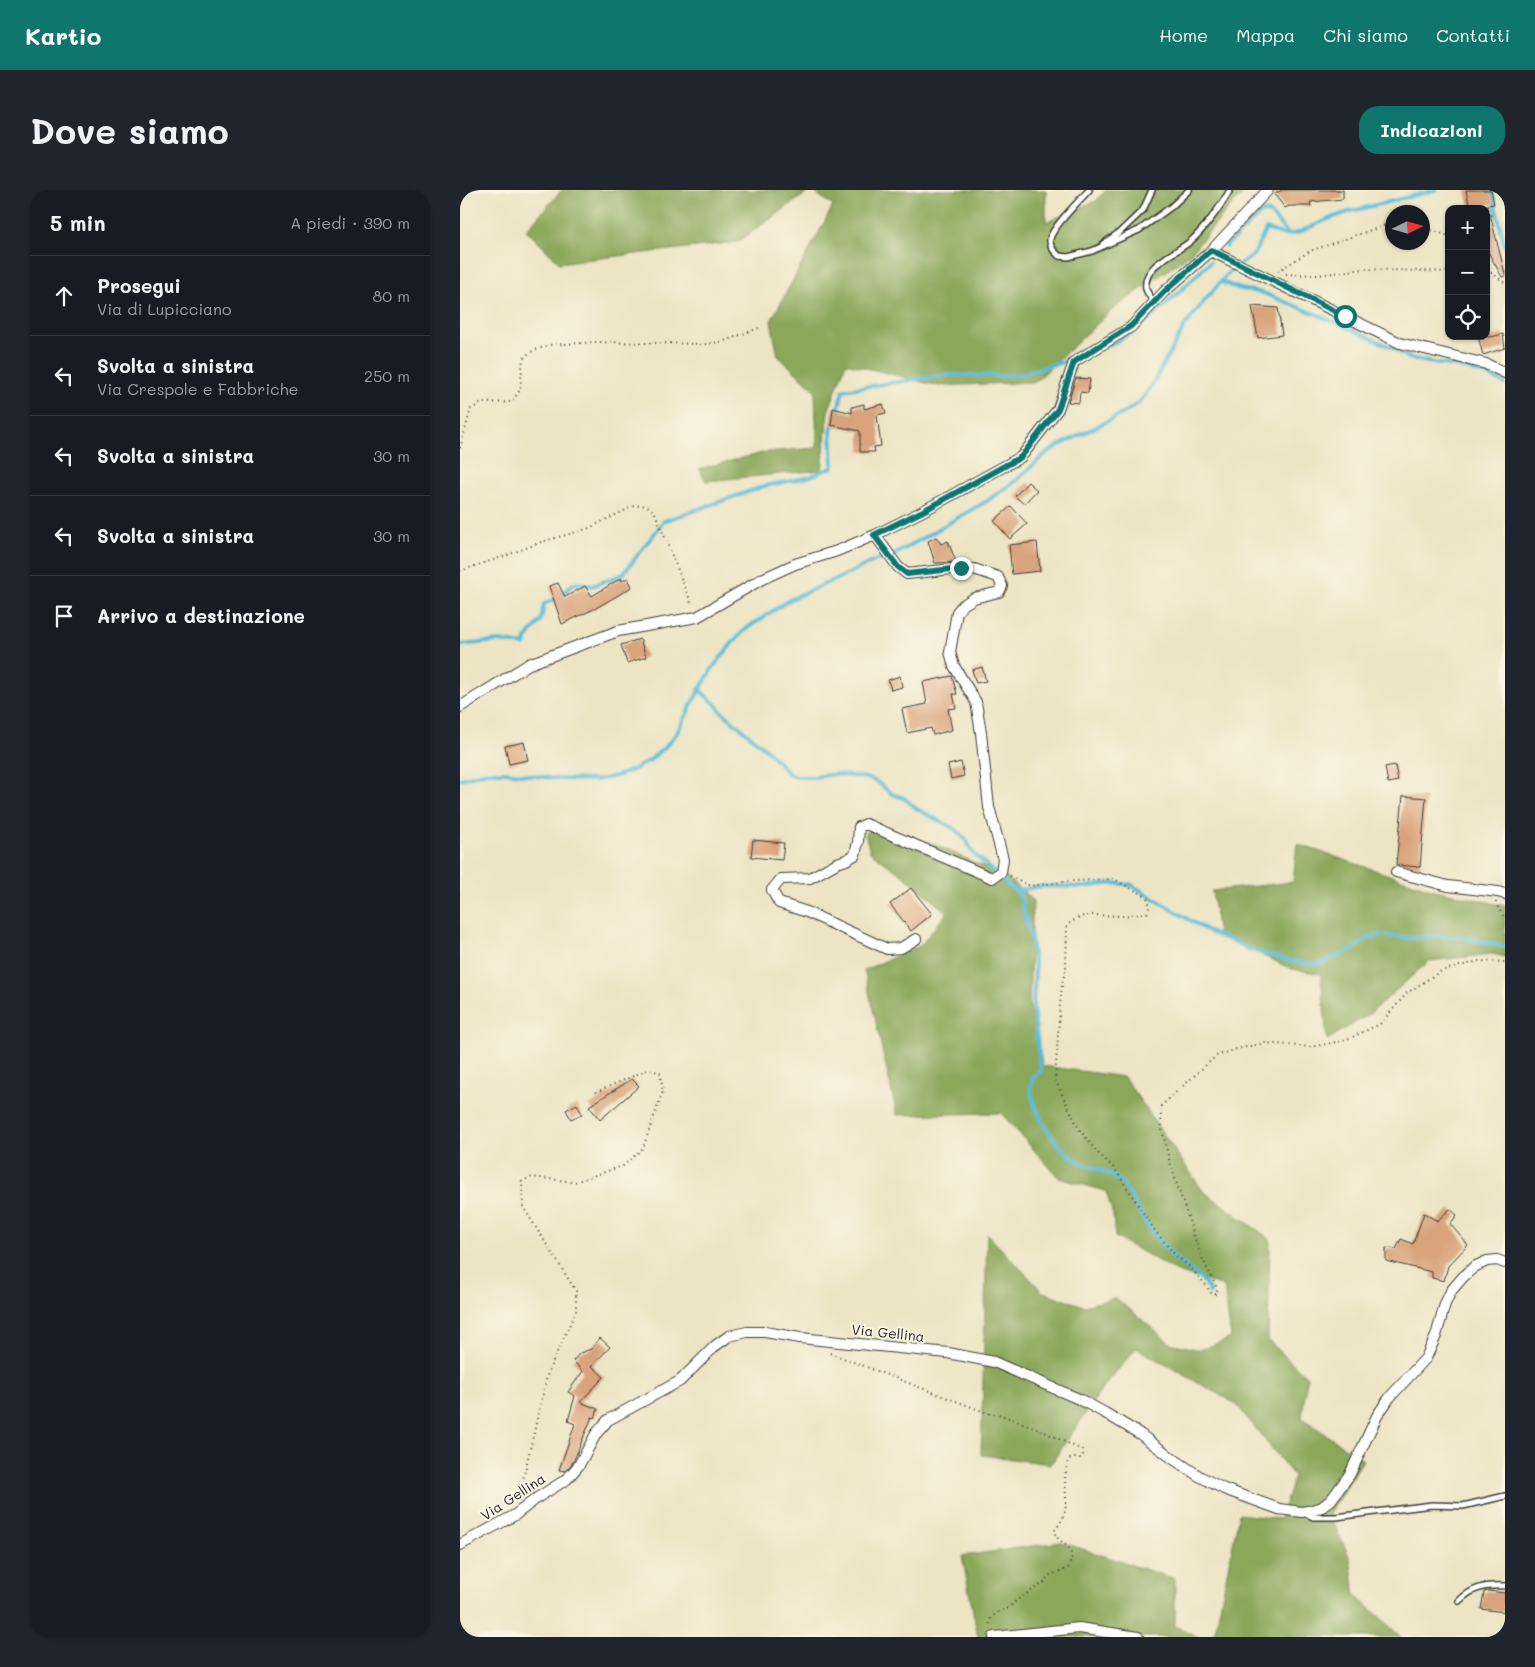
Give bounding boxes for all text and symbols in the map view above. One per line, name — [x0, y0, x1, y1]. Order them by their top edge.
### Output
text: Kartio — [25, 20, 101, 51]
text: Home — [1159, 23, 1208, 47]
text: Mappa — [1236, 23, 1295, 47]
text: Chi siamo — [1323, 23, 1408, 47]
text: Contatti — [1436, 23, 1510, 47]
button: Indicazioni — [1359, 106, 1505, 154]
text: Dove siamo — [30, 107, 229, 153]
north arrow — [1385, 205, 1430, 250]
map controls — [1445, 205, 1490, 340]
button: + — [1445, 205, 1490, 250]
text: 5 min — [50, 209, 106, 236]
text: A piedi · 390 m — [290, 212, 410, 233]
button: − — [1445, 250, 1490, 295]
text: Prosegui — [97, 273, 181, 298]
icon: ahead — [50, 282, 78, 310]
text: 80 m — [373, 285, 410, 306]
button: locate — [1445, 295, 1490, 340]
text: Via di Lupicciano — [97, 298, 231, 319]
route start — [1334, 305, 1357, 328]
text: Svolta a sinistra — [97, 353, 254, 378]
icon: left — [50, 362, 78, 390]
text: 250 m — [364, 365, 410, 386]
text: Via Crespole e Fabbriche — [97, 378, 298, 399]
icon: left — [50, 442, 78, 470]
text: Svolta a sinistra — [97, 443, 254, 468]
text: 30 m — [373, 445, 410, 466]
icon: left — [50, 522, 78, 550]
text: Svolta a sinistra — [97, 523, 254, 548]
text: 30 m — [373, 525, 410, 546]
route end — [950, 557, 973, 580]
icon: arrive — [50, 602, 78, 630]
text: Arrivo a destinazione — [97, 603, 305, 628]
street label: Via Gellina — [851, 1319, 926, 1346]
street label: Via Gellina — [477, 1469, 549, 1525]

